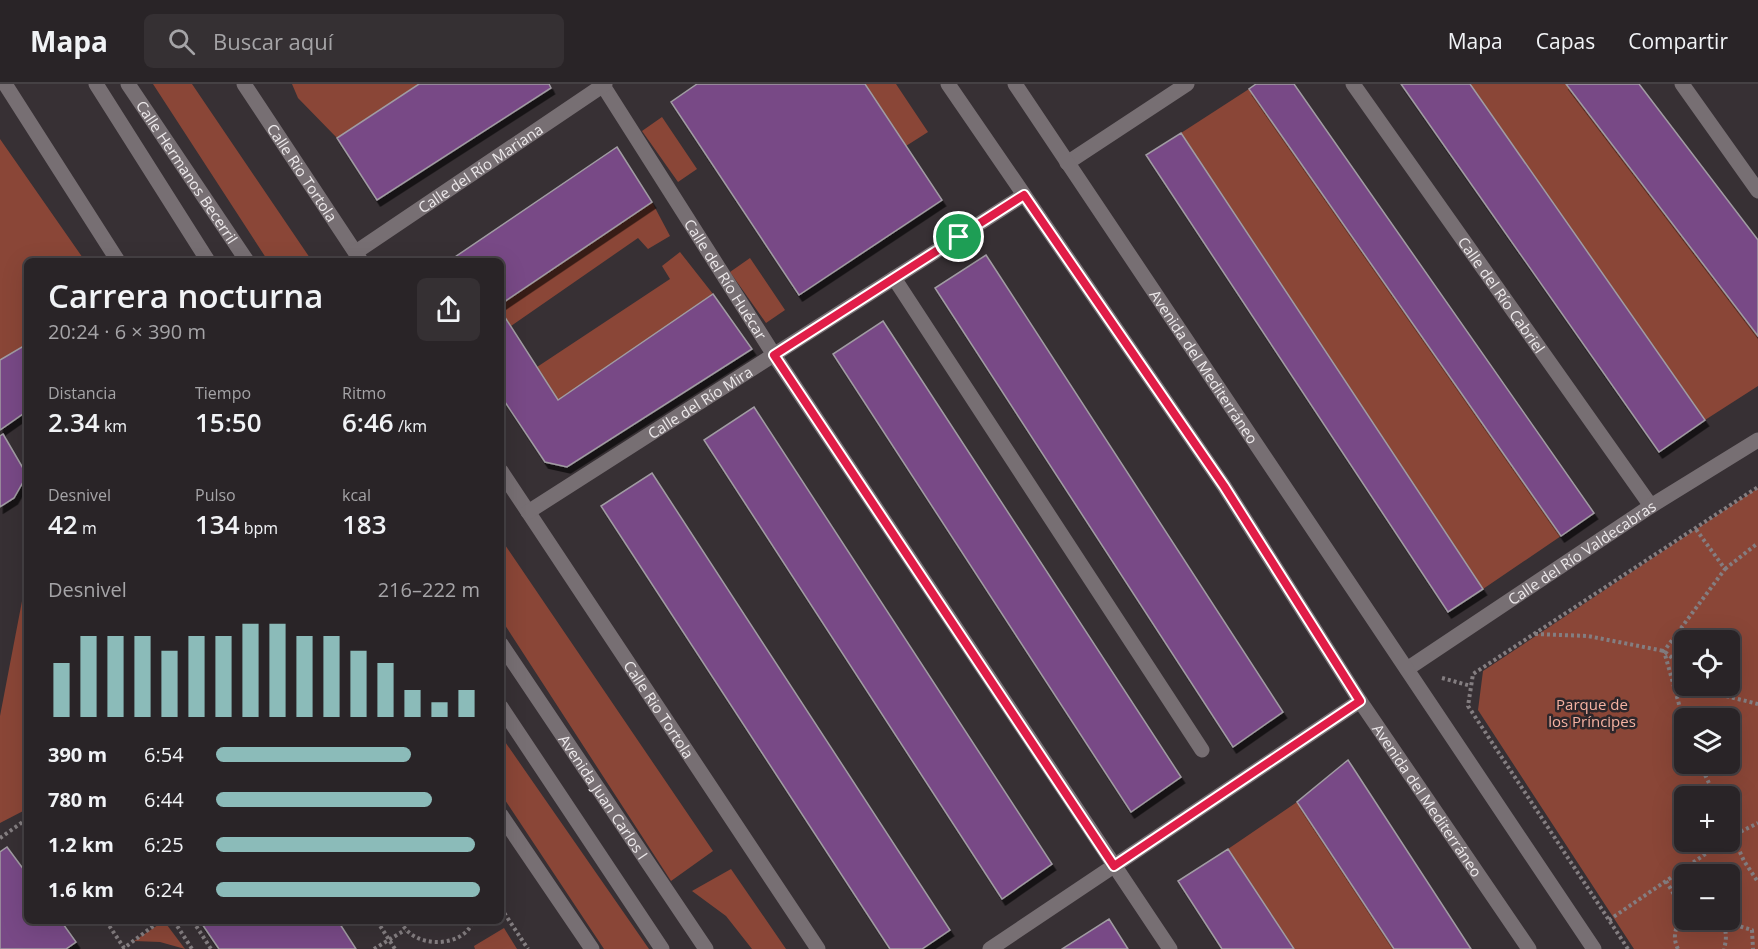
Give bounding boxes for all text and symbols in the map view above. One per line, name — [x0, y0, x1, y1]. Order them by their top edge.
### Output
search box — [144, 14, 564, 68]
text: Mapa — [30, 22, 108, 60]
icon: search — [165, 25, 198, 58]
text: Buscar aquí — [213, 26, 333, 56]
text: Mapa — [1448, 27, 1503, 55]
text: Capas — [1536, 27, 1595, 55]
text: Compartir — [1628, 27, 1728, 55]
street label: Calle Hermanos Becerril — [132, 96, 242, 247]
street label: Calle Rio Tortola — [263, 119, 342, 225]
street label: Calle del Río Mariana — [414, 119, 547, 217]
pin — [933, 211, 984, 262]
street label: Calle del Río Huécar — [680, 215, 772, 343]
icon: arrive — [942, 220, 975, 253]
street label: Calle del Río Cabriel — [1454, 233, 1550, 357]
text: Carrera nocturna — [48, 273, 323, 318]
button: share — [417, 278, 480, 341]
street label: Avenida del Mediterráneo — [1145, 286, 1263, 447]
text: 20:24 · 6 × 390 m — [48, 318, 206, 345]
street label: Calle del Río Mira — [644, 361, 756, 443]
text: Distancia — [48, 382, 116, 404]
text: Tiempo — [195, 382, 251, 404]
text: Ritmo — [342, 382, 386, 404]
text: 2.34 — [48, 404, 100, 440]
text: 15:50 — [195, 404, 262, 440]
text: 6:46 — [342, 404, 394, 440]
text: km — [100, 415, 127, 437]
text: /km — [394, 415, 427, 437]
text: Desnivel — [48, 484, 111, 506]
text: Pulso — [195, 484, 236, 506]
text: kcal — [342, 484, 371, 506]
street label: Calle del Río Valdecabras — [1504, 496, 1659, 609]
text: 42 — [48, 506, 78, 542]
text: 134 — [195, 506, 240, 542]
text: 183 — [342, 506, 387, 542]
text: m — [78, 517, 97, 539]
text: bpm — [240, 517, 278, 539]
text: Desnivel — [48, 576, 127, 603]
text: 216–222 m — [378, 576, 480, 603]
map controls — [1674, 630, 1740, 930]
button: locate — [1674, 630, 1740, 696]
street label: Calle Rio Tortola — [619, 656, 699, 762]
park label: Parque de los Príncipes — [1548, 694, 1636, 731]
button: layers — [1674, 708, 1740, 774]
street label: Avenida del Mediterráneo — [1368, 720, 1487, 881]
street label: Avenida Juan Carlos I — [554, 730, 653, 863]
text: 390 m — [48, 741, 107, 768]
text: 6:54 — [144, 741, 184, 768]
text: 780 m — [48, 786, 107, 813]
text: 6:44 — [144, 786, 184, 813]
button: + — [1674, 786, 1740, 852]
text: 1.2 km — [48, 831, 114, 858]
text: 6:25 — [144, 831, 184, 858]
button: − — [1674, 864, 1740, 930]
text: 1.6 km — [48, 876, 114, 903]
text: 6:24 — [144, 876, 184, 903]

